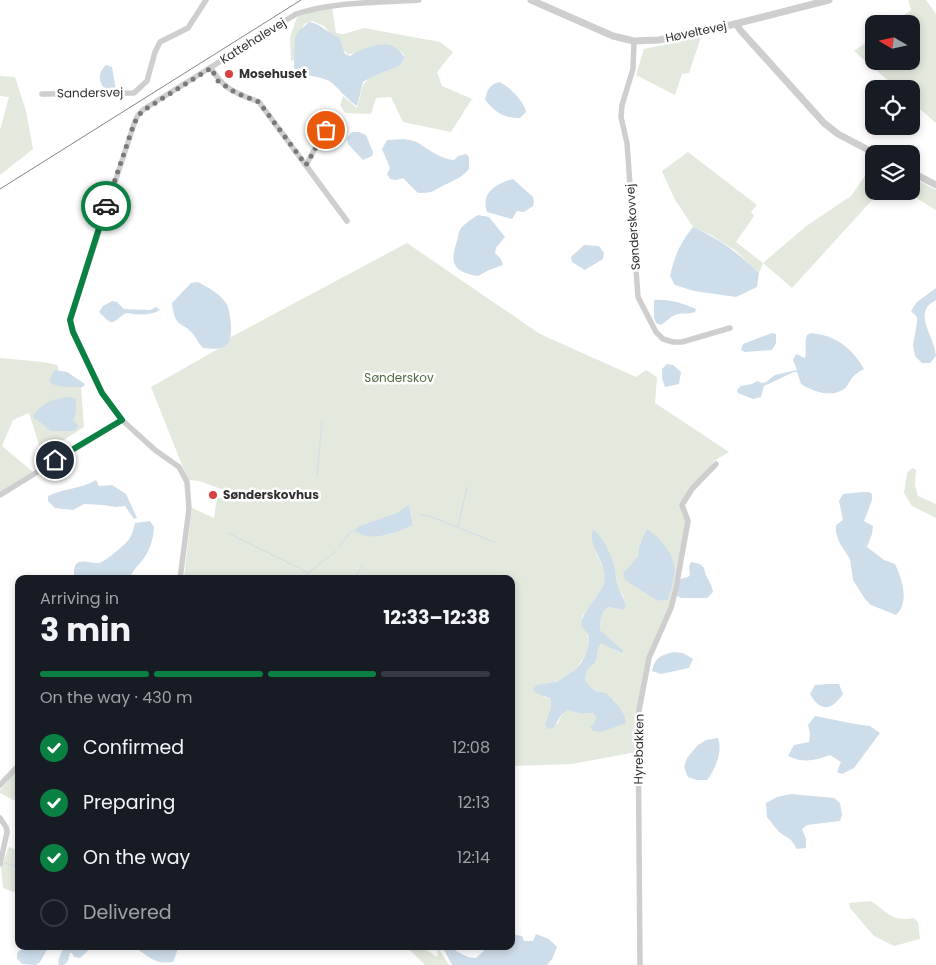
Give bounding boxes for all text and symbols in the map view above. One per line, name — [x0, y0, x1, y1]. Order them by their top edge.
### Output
street label: Kattehalevej — [217, 14, 289, 68]
north arrow — [865, 15, 920, 70]
map controls — [865, 15, 920, 200]
street label: Høveltevej — [664, 17, 728, 46]
place label: Mosehuset — [239, 65, 307, 82]
marker: Mosehuset — [223, 68, 235, 80]
button: locate — [865, 80, 920, 135]
street label: Sandersvej — [57, 83, 123, 102]
pin — [305, 109, 347, 151]
icon: bag — [312, 116, 340, 144]
button: layers — [865, 145, 920, 200]
courier — [81, 181, 131, 231]
street label: Sønderskovvej — [621, 183, 644, 271]
icon: car — [92, 192, 120, 220]
park label: Sønderskov — [364, 369, 434, 386]
pin — [34, 439, 76, 481]
icon: home — [41, 446, 69, 474]
place label: Sønderskovhus — [223, 486, 319, 503]
marker: Sønderskovhus — [207, 489, 219, 501]
text: Arriving in — [40, 587, 119, 610]
text: 12:33–12:38 — [383, 604, 490, 631]
text: 3 min — [40, 607, 131, 652]
text: On the way · 430 m — [40, 686, 193, 709]
street label: Hyrebakken — [629, 714, 648, 784]
icon: check — [40, 734, 68, 762]
text: Confirmed — [83, 734, 184, 761]
text: 12:08 — [452, 736, 490, 759]
icon: check — [40, 789, 68, 817]
text: Preparing — [83, 789, 175, 816]
text: 12:13 — [458, 791, 490, 814]
icon: check — [40, 844, 68, 872]
text: On the way — [83, 844, 190, 871]
text: 12:14 — [457, 846, 490, 869]
text: Delivered — [83, 899, 172, 926]

